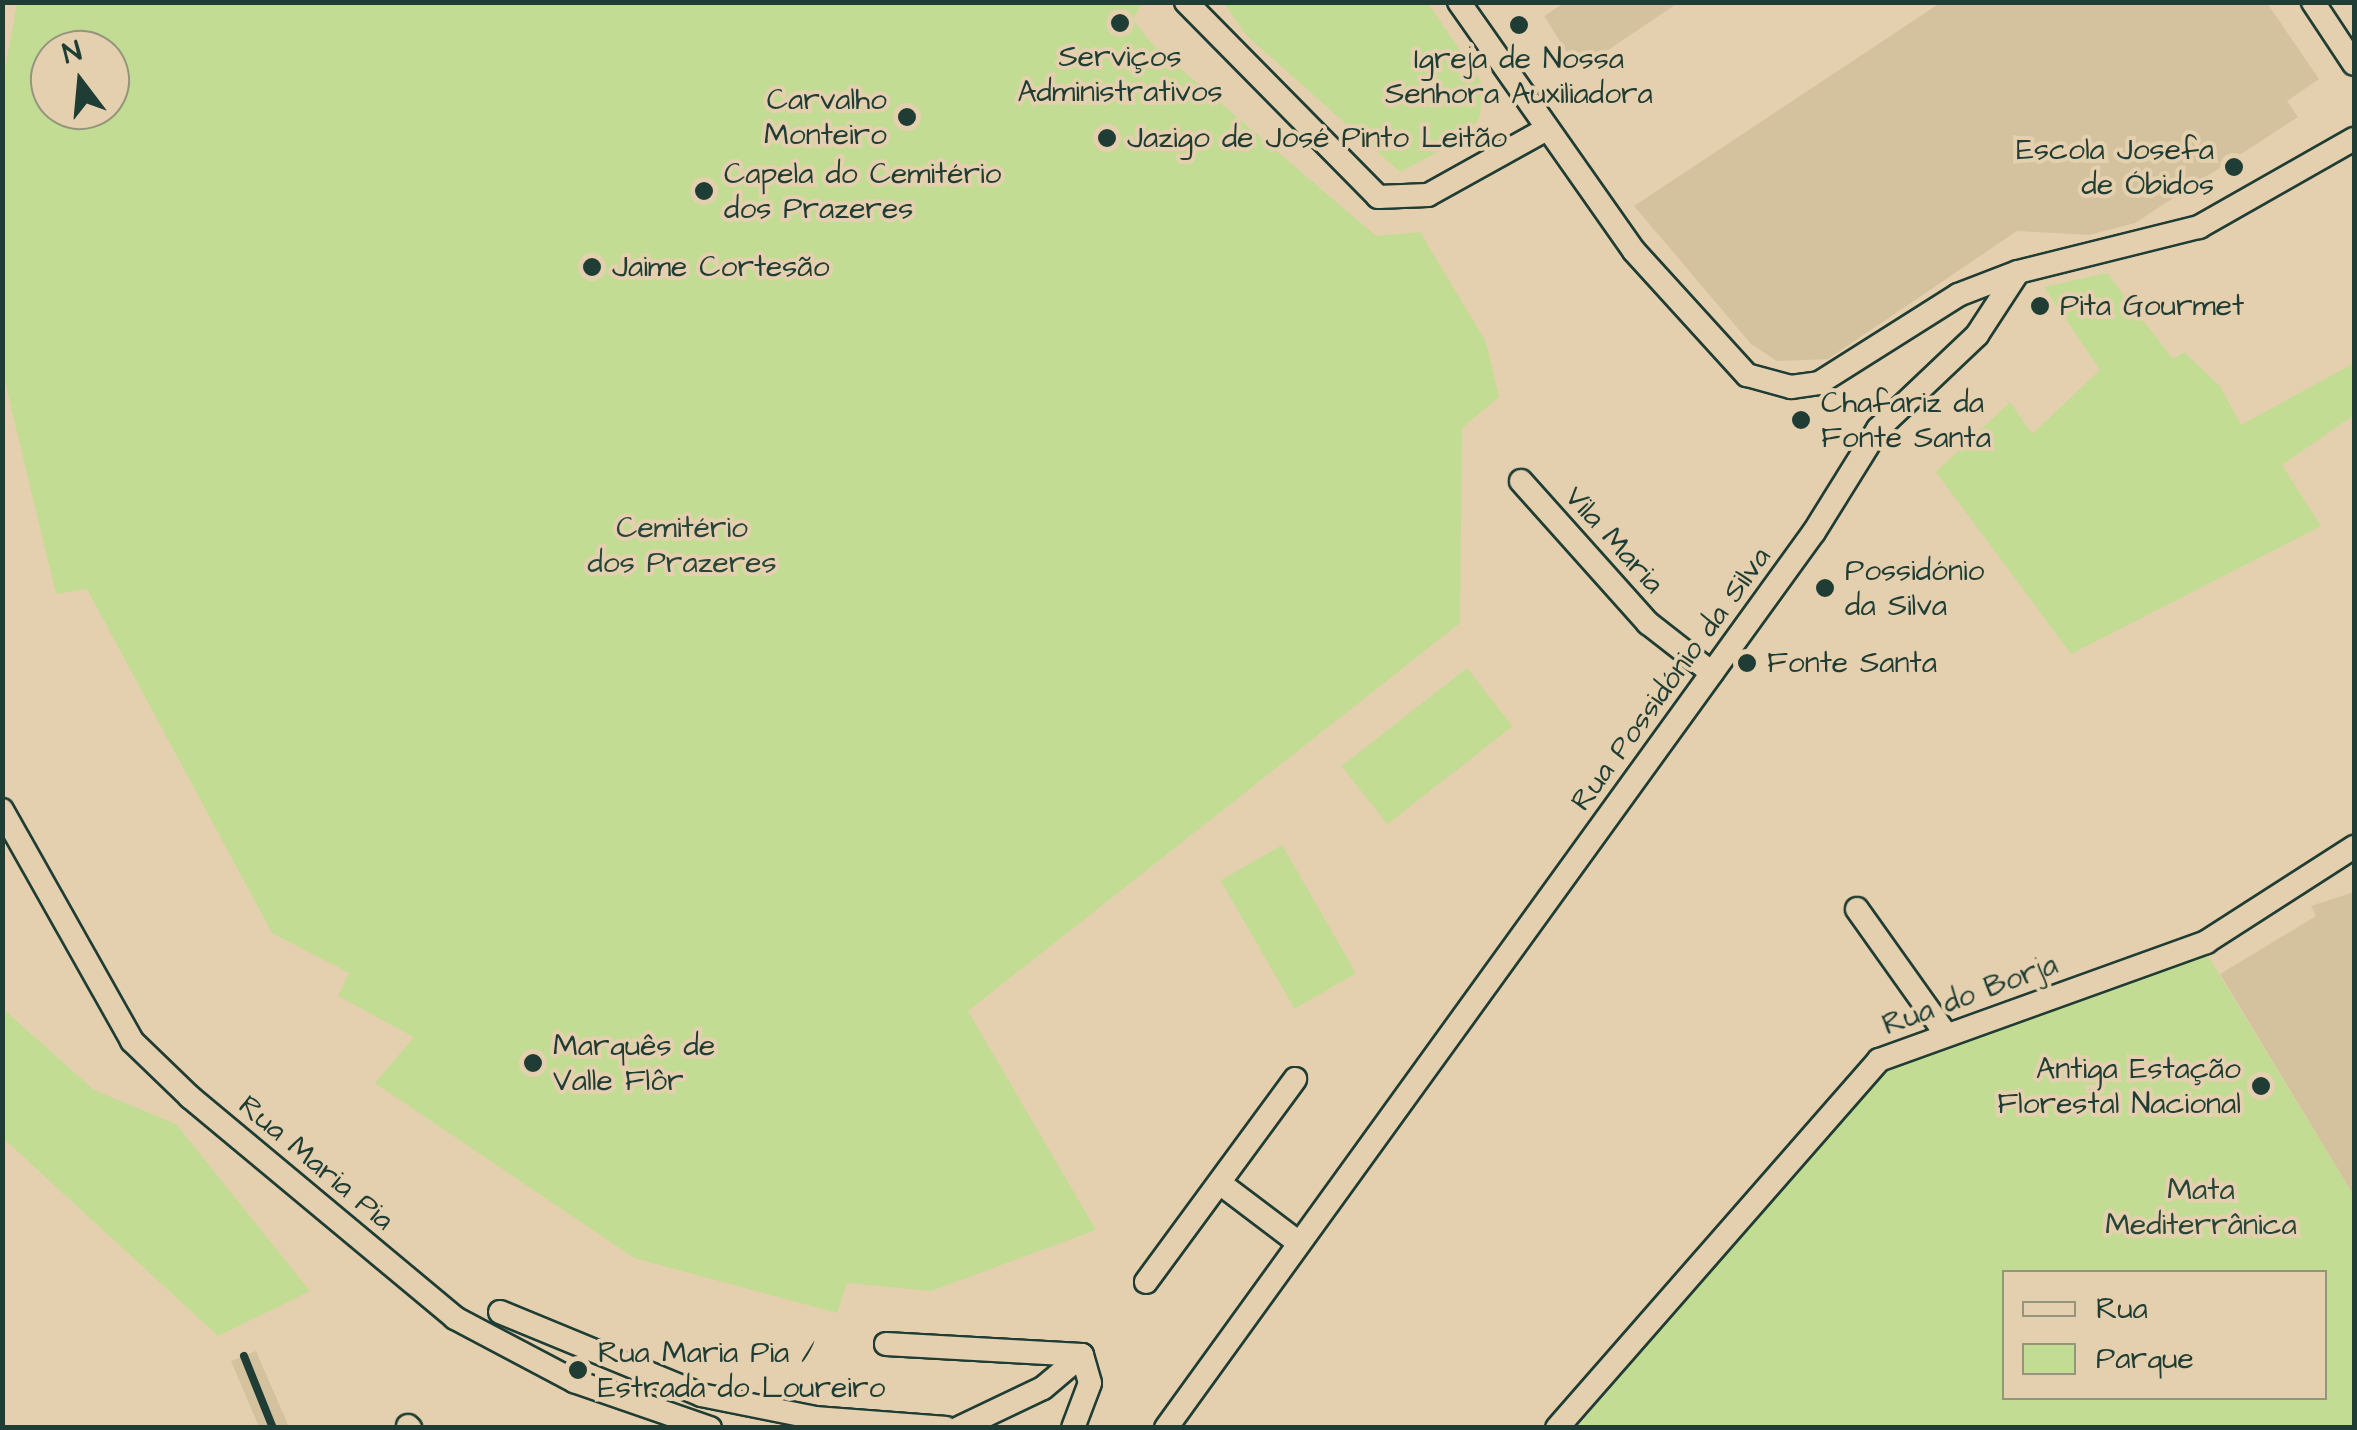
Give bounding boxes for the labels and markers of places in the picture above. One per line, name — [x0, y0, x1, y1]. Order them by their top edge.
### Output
marker: Serviços Administrativos — [1109, 12, 1131, 34]
marker: Igreja de Nossa Senhora Auxiliadora — [1508, 14, 1530, 36]
place label: Serviços Administrativos — [1017, 39, 1223, 110]
place label: Igreja de Nossa Senhora Auxiliadora — [1385, 41, 1653, 112]
place label: Carvalho Monteiro — [764, 82, 887, 152]
marker: Carvalho Monteiro — [896, 106, 918, 128]
place label: Jazigo de José Pinto Leitão — [1127, 120, 1507, 156]
marker: Jazigo de José Pinto Leitão — [1096, 127, 1118, 149]
place label: Escola Josefa de Óbidos — [2016, 132, 2214, 202]
place label: Capela do Cemitério dos Prazeres — [724, 156, 1001, 226]
marker: Escola Josefa de Óbidos — [2223, 156, 2245, 178]
marker: Capela do Cemitério dos Prazeres — [693, 180, 715, 202]
place label: Jaime Cortesão — [612, 249, 830, 285]
marker: Jaime Cortesão — [581, 256, 603, 278]
place label: Pita Gourmet — [2060, 288, 2244, 324]
marker: Pita Gourmet — [2029, 295, 2051, 317]
place label: Chafariz da Fonte Santa — [1821, 385, 1991, 456]
marker: Chafariz da Fonte Santa — [1790, 409, 1812, 431]
place label: Possidónio da Silva — [1845, 553, 1984, 624]
marker: Possidónio da Silva — [1814, 577, 1836, 599]
place label: Fonte Santa — [1767, 645, 1937, 681]
marker: Fonte Santa — [1736, 652, 1758, 674]
place label: Marquês de Valle Flôr — [553, 1028, 715, 1098]
place label: Antiga Estação Florestal Nacional — [1997, 1051, 2241, 1122]
marker: Marquês de Valle Flôr — [522, 1052, 544, 1074]
marker: Antiga Estação Florestal Nacional — [2250, 1075, 2272, 1097]
place label: Rua Maria Pia / Estrada do Loureiro — [598, 1335, 885, 1406]
marker: Rua Maria Pia / Estrada do Loureiro — [567, 1359, 589, 1381]

